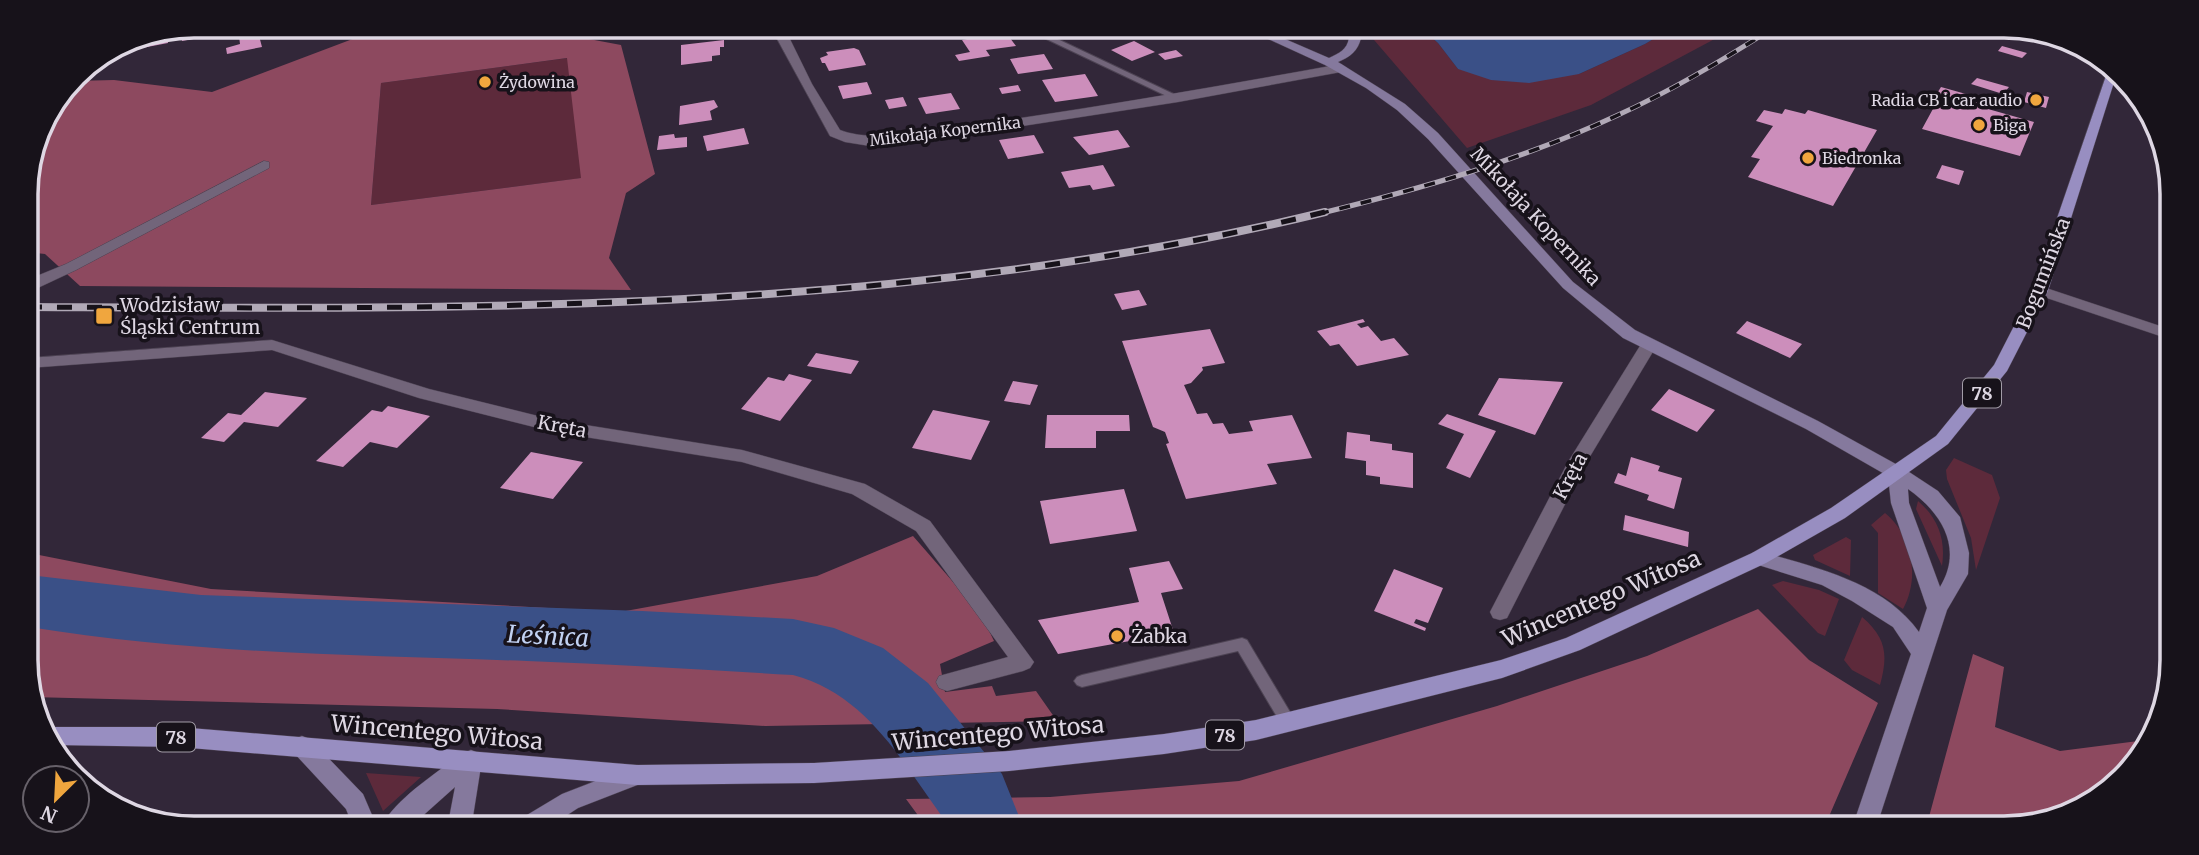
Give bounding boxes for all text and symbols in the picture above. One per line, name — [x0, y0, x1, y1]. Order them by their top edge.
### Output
place label: Żydowina — [499, 72, 575, 92]
marker: Żydowina — [477, 74, 493, 90]
place label: Radia CB i car audio — [1871, 90, 2022, 110]
marker: Radia CB i car audio — [2028, 92, 2044, 108]
street label: Mikołaja Kopernika — [868, 112, 1022, 150]
place label: Biga — [1993, 115, 2027, 135]
marker: Biga — [1971, 117, 1987, 133]
street label: Mikołaja Kopernika — [1466, 142, 1606, 290]
place label: Biedronka — [1822, 148, 1902, 168]
marker: Biedronka — [1800, 150, 1816, 166]
street label: Bogumińska — [2011, 214, 2075, 332]
place label: Wodzisław Śląski Centrum — [119, 293, 260, 339]
marker: Wodzisław Śląski Centrum — [94, 306, 114, 326]
road number: 78 — [1963, 379, 2001, 408]
street label: Kręta — [535, 410, 589, 442]
street label: Kręta — [1548, 449, 1592, 503]
street label: Wincentego Witosa — [1496, 543, 1705, 653]
water label: Leśnica — [506, 618, 590, 654]
place label: Żabka — [1131, 624, 1187, 648]
marker: Żabka — [1109, 628, 1125, 644]
street label: Wincentego Witosa — [329, 708, 544, 756]
street label: Wincentego Witosa — [890, 709, 1105, 757]
road number: 78 — [1206, 720, 1244, 750]
road number: 78 — [157, 722, 195, 752]
north arrow — [21, 764, 91, 834]
text: N — [37, 801, 61, 829]

